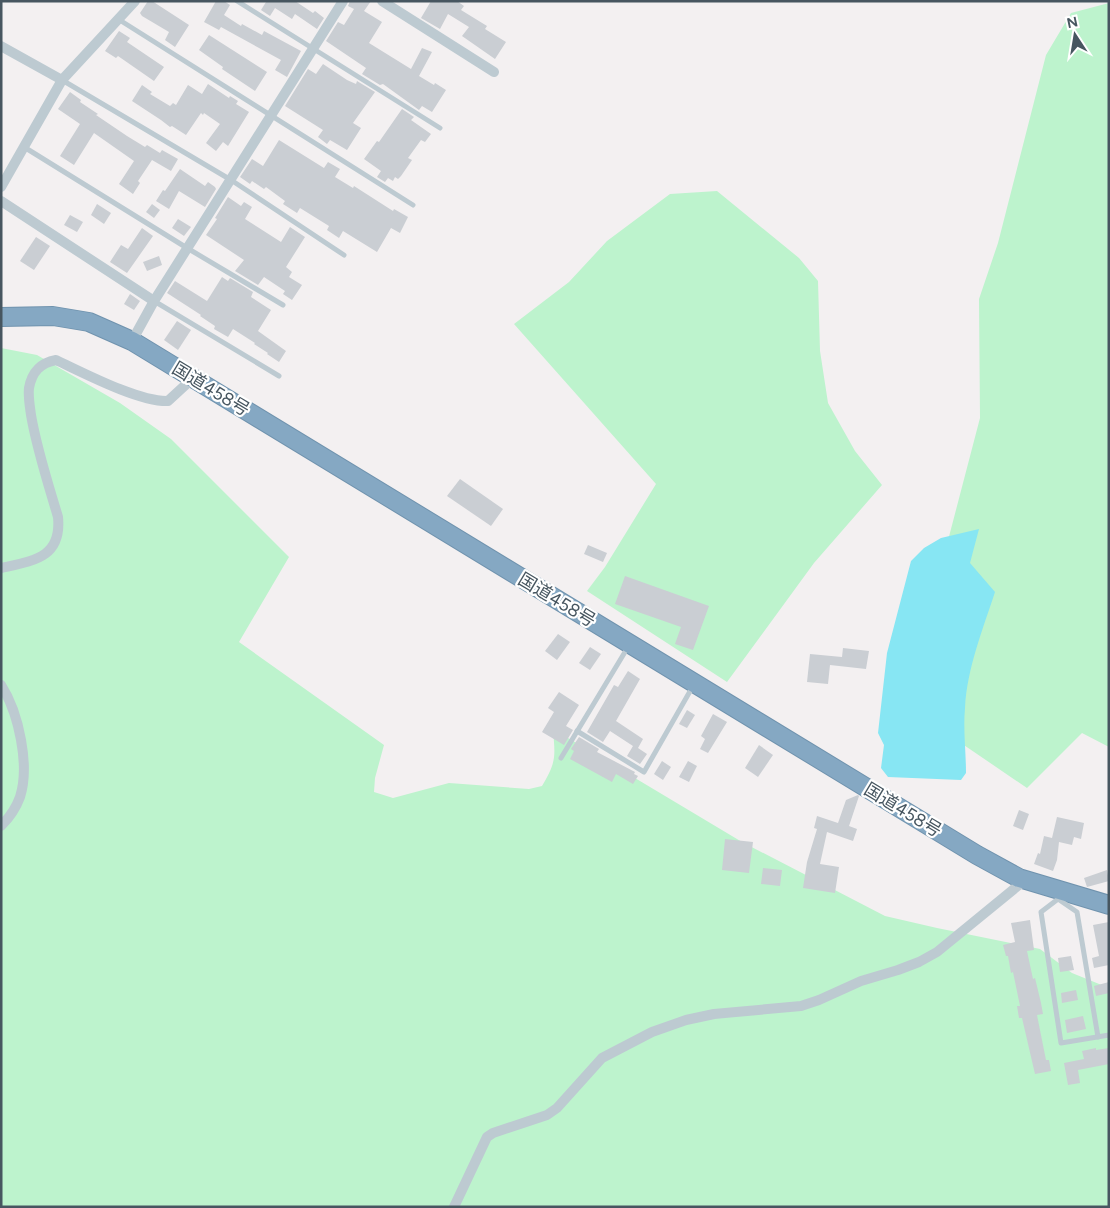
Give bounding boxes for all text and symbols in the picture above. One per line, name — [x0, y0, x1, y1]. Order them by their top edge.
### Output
north arrow — [1050, 10, 1100, 60]
text: N — [1065, 13, 1079, 32]
street label: 国道458号 — [168, 357, 254, 421]
street label: 国道458号 — [514, 568, 600, 632]
street label: 国道458号 — [860, 778, 946, 842]

